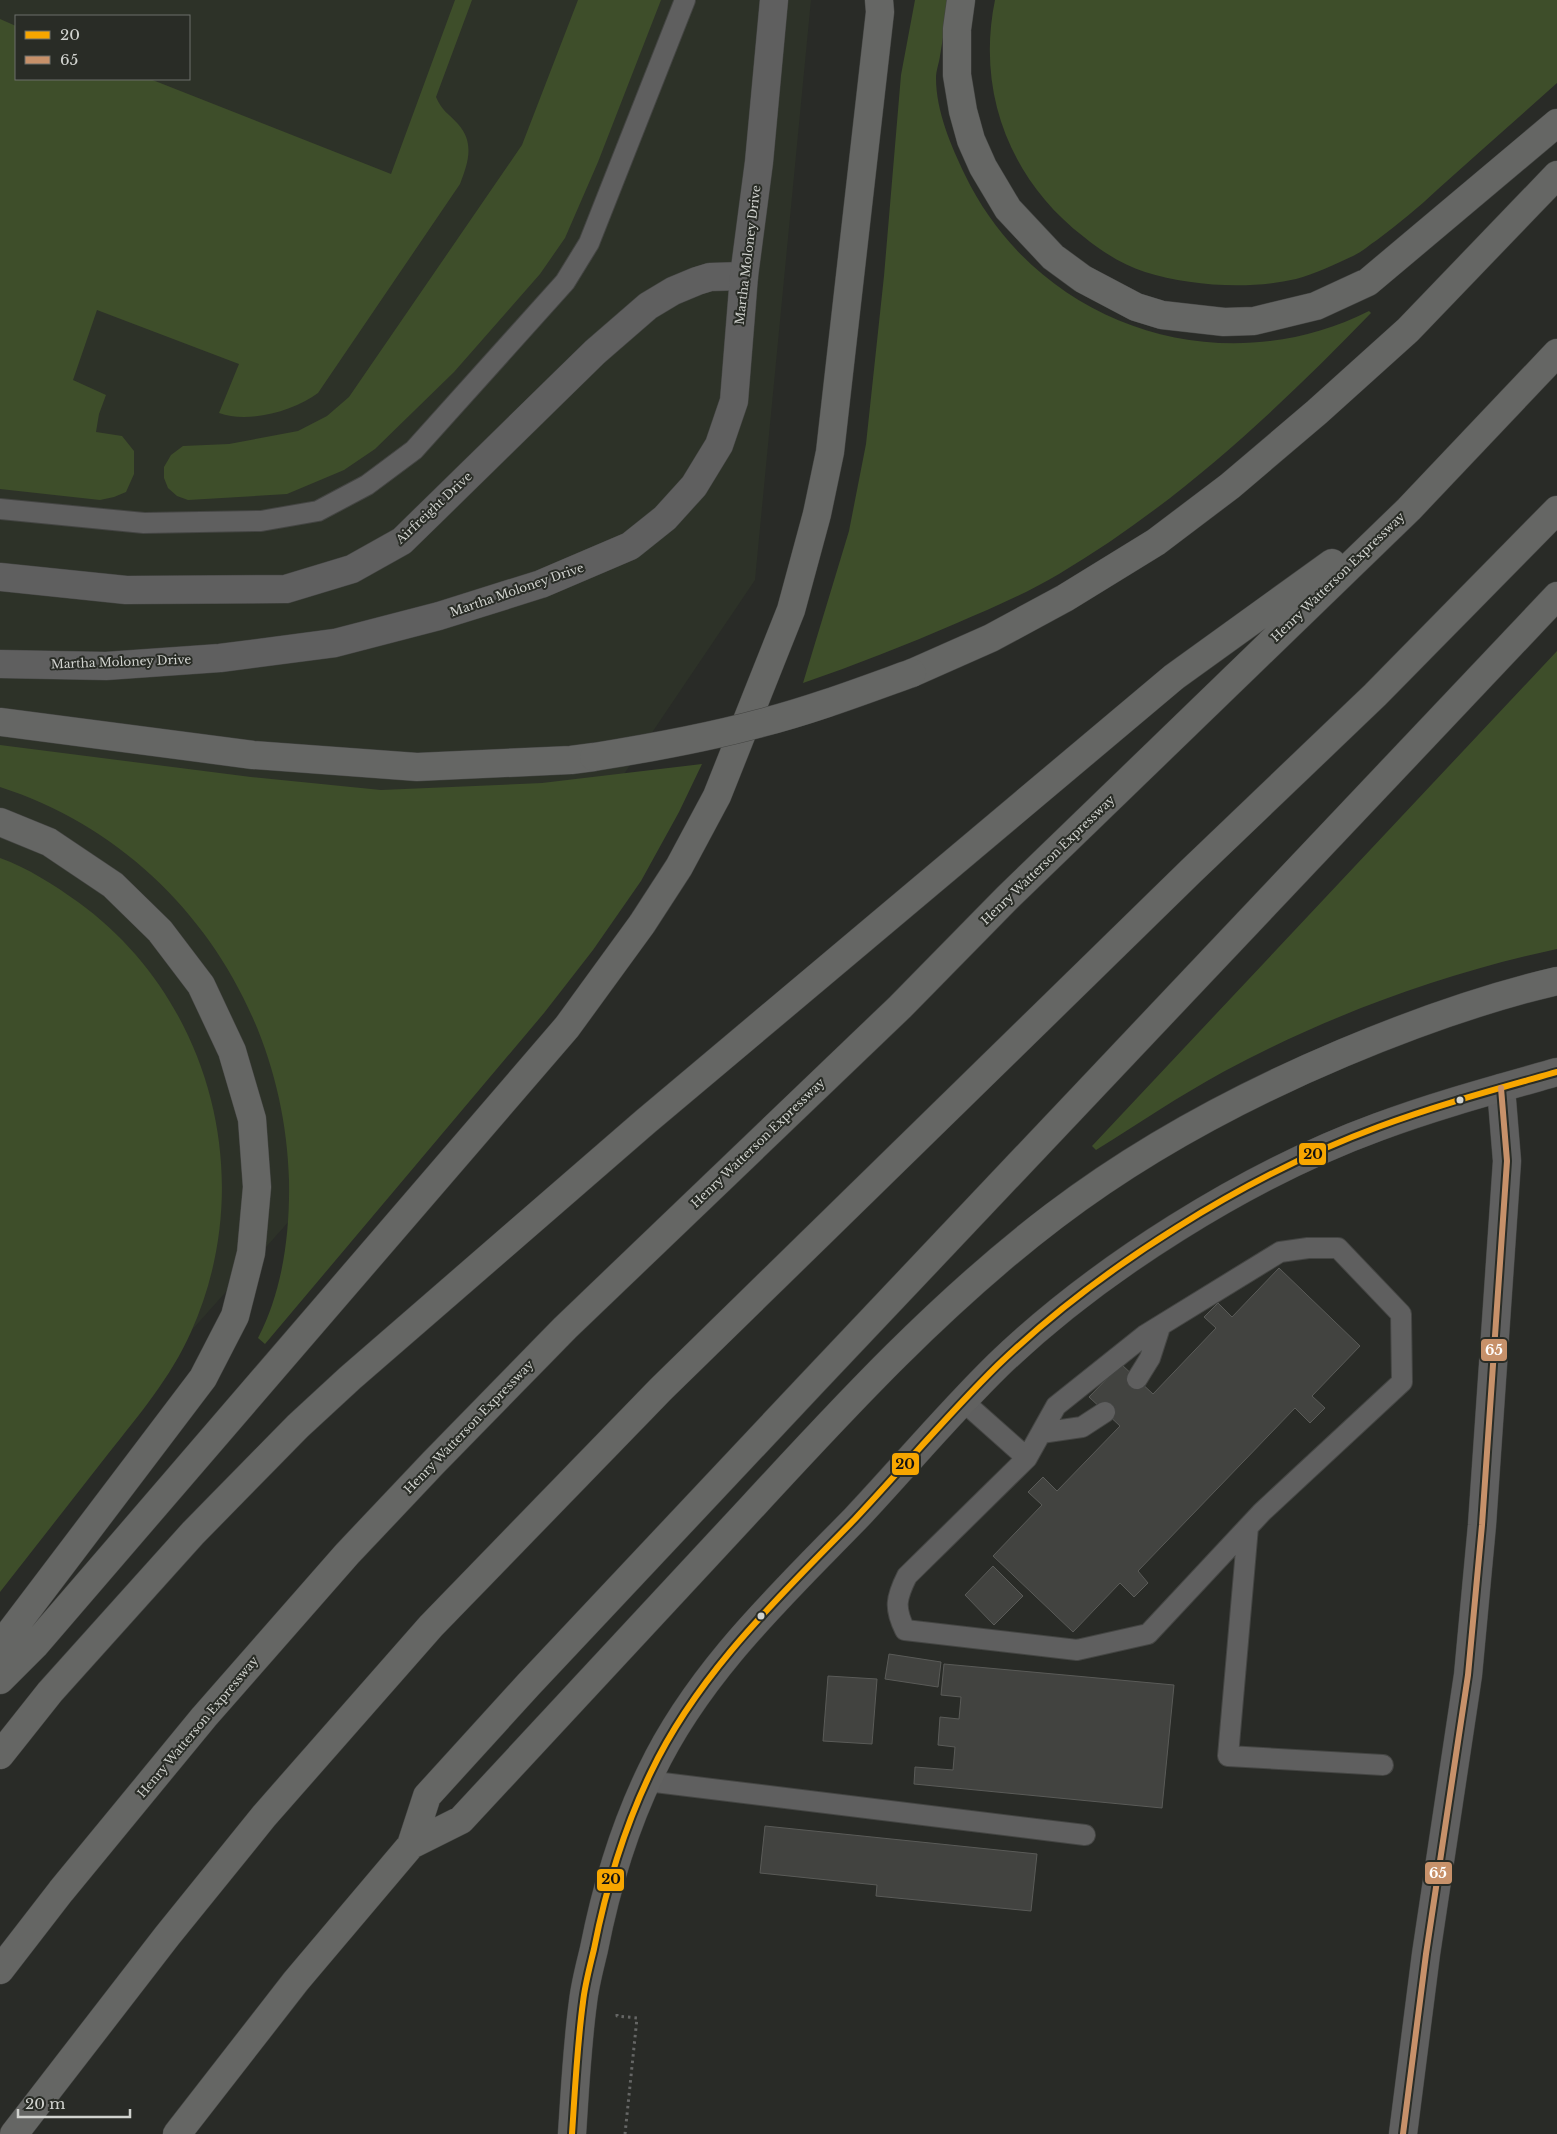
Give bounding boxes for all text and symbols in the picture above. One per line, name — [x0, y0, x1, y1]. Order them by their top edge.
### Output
legend — [15, 15, 190, 80]
text: 20 — [60, 25, 80, 44]
text: 65 — [60, 50, 78, 69]
street label: Martha Moloney Drive — [731, 184, 764, 326]
street label: Airfreight Drive — [392, 469, 475, 547]
street label: Henry Watterson Expressway — [1268, 509, 1408, 645]
street label: Martha Moloney Drive — [448, 560, 586, 620]
street label: Martha Moloney Drive — [50, 652, 192, 671]
street label: Henry Watterson Expressway — [978, 792, 1118, 928]
street label: Henry Watterson Expressway — [688, 1075, 828, 1211]
unlabelled marker — [1455, 1095, 1465, 1105]
line badge: 20 — [1298, 1142, 1327, 1166]
text: 20 — [1303, 1145, 1323, 1163]
line badge: 65 — [1480, 1338, 1508, 1362]
text: 65 — [1485, 1341, 1503, 1359]
street label: Henry Watterson Expressway — [401, 1356, 537, 1497]
line badge: 20 — [891, 1452, 920, 1476]
text: 20 — [895, 1455, 915, 1473]
unlabelled marker — [756, 1611, 766, 1621]
street label: Henry Watterson Expressway — [134, 1653, 261, 1800]
line badge: 65 — [1424, 1861, 1453, 1885]
text: 65 — [1429, 1864, 1447, 1882]
line badge: 20 — [596, 1868, 625, 1892]
text: 20 — [601, 1870, 621, 1888]
scale bar — [18, 2086, 130, 2118]
text: 20 m — [25, 2094, 65, 2113]

